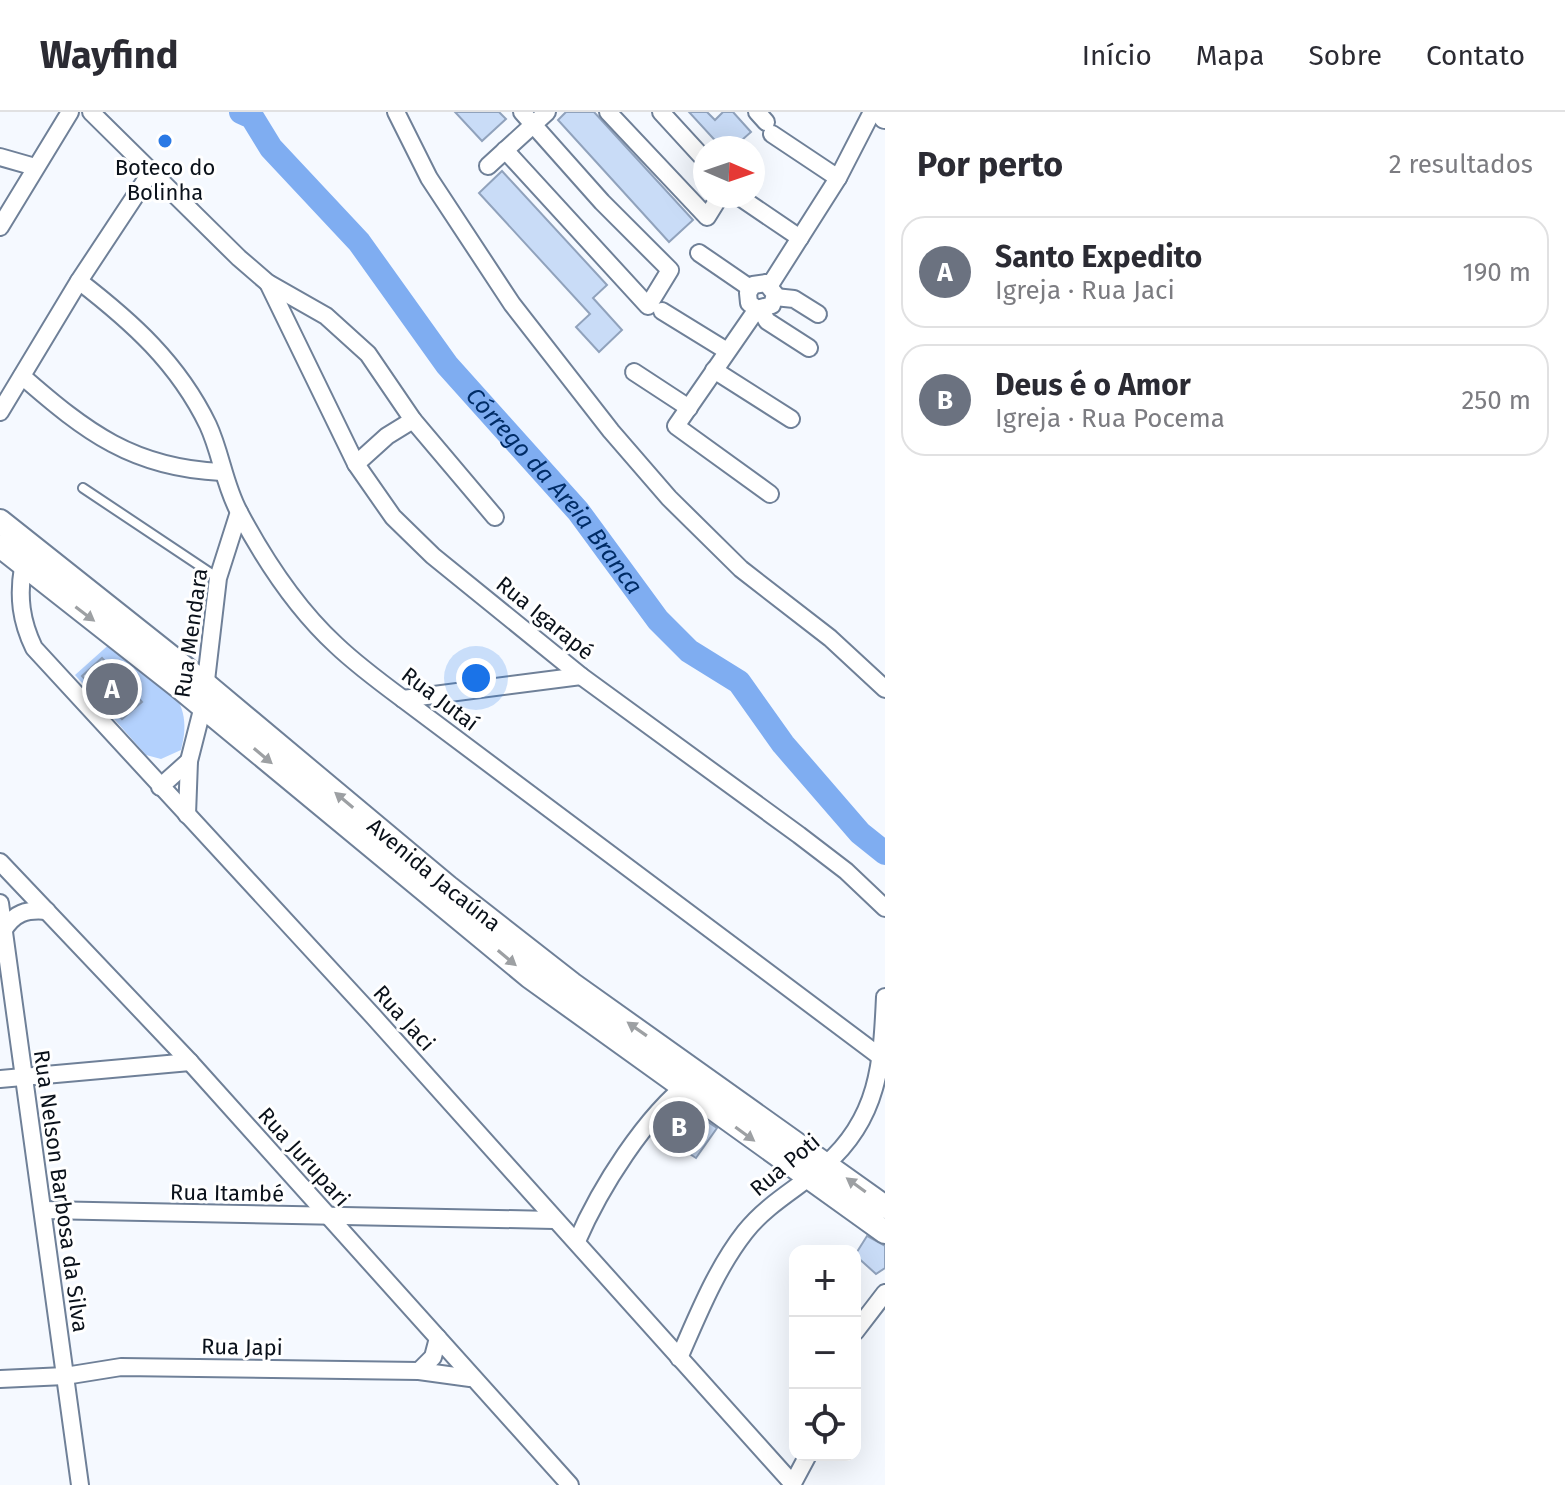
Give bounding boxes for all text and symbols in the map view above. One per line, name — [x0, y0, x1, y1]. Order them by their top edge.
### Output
text: Wayfind — [40, 32, 178, 78]
text: Início — [1082, 39, 1152, 72]
text: Mapa — [1196, 39, 1264, 72]
text: Sobre — [1308, 39, 1382, 72]
text: Contato — [1426, 39, 1525, 72]
marker: Boteco do Bolinha — [156, 132, 174, 150]
north arrow — [693, 136, 765, 208]
text: Por perto — [917, 144, 1063, 185]
text: 2 resultados — [1389, 149, 1533, 180]
place label: Boteco do Bolinha — [115, 154, 215, 206]
text: Santo Expedito — [995, 239, 1202, 275]
text: A — [937, 257, 953, 288]
text: 190 m — [1462, 257, 1531, 288]
text: Igreja · Rua Jaci — [995, 275, 1175, 306]
text: Deus é o Amor — [995, 367, 1191, 403]
water label: Córrego da Areia Branca — [460, 382, 648, 600]
text: B — [937, 385, 953, 416]
text: 250 m — [1461, 385, 1531, 416]
text: Igreja · Rua Pocema — [995, 403, 1225, 434]
street label: Rua Mendara — [169, 566, 213, 700]
street label: Rua Igarapé — [491, 570, 599, 666]
one-way arrow — [75, 605, 95, 622]
your location — [456, 658, 496, 698]
pin: A — [86, 659, 138, 719]
street label: Rua Jutaí — [396, 661, 484, 737]
one-way arrow — [253, 747, 273, 764]
one-way arrow — [334, 792, 354, 809]
street label: Avenida Jacaúna — [362, 812, 506, 937]
one-way arrow — [496, 949, 516, 966]
street label: Rua Jaci — [367, 979, 441, 1057]
one-way arrow — [626, 1022, 647, 1037]
street label: Rua Nelson Barbosa da Silva — [28, 1048, 94, 1334]
pin: B — [653, 1097, 705, 1157]
street label: Rua Jurupari — [252, 1102, 356, 1212]
one-way arrow — [734, 1126, 756, 1142]
street label: Rua Poti — [745, 1128, 825, 1202]
one-way arrow — [845, 1178, 866, 1194]
street label: Rua Itambé — [170, 1179, 284, 1207]
map controls — [789, 1245, 861, 1461]
button: + — [789, 1245, 861, 1317]
button: − — [789, 1317, 861, 1389]
street label: Rua Japi — [201, 1333, 283, 1361]
button: locate — [789, 1389, 861, 1461]

